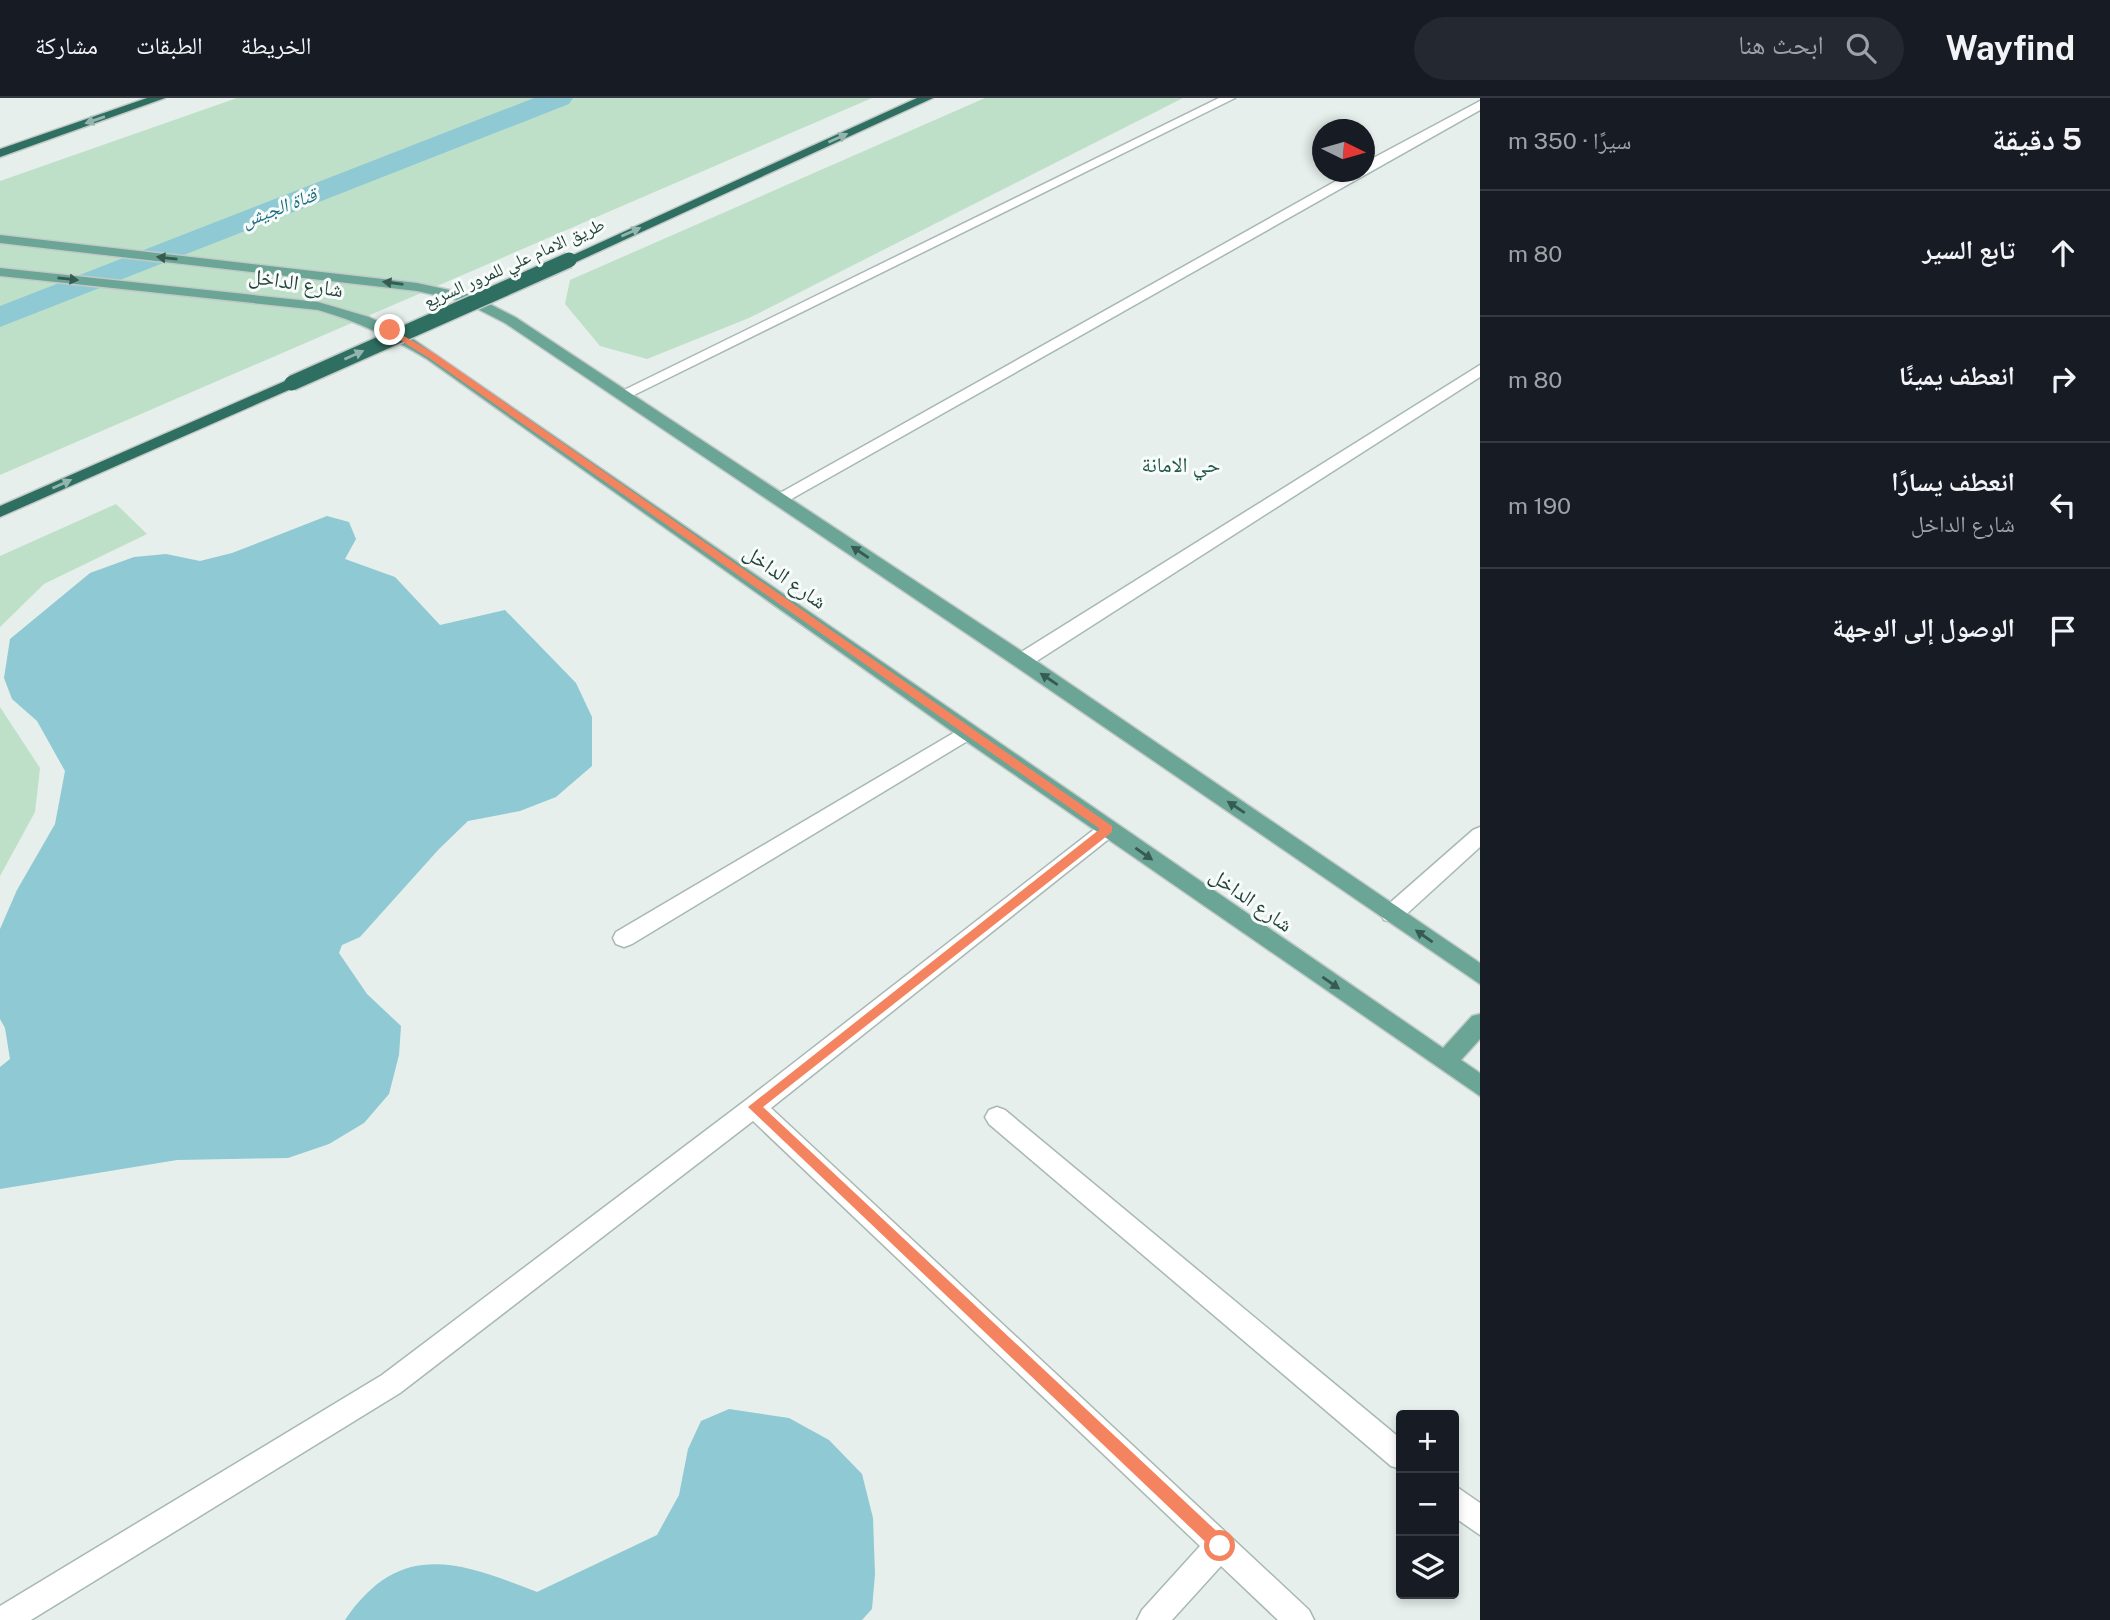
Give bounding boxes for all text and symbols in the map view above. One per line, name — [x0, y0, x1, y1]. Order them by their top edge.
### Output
search box — [1414, 17, 1904, 80]
text: ابحث هنا — [1738, 29, 1824, 60]
icon: search — [1842, 29, 1880, 67]
text: Wayfind — [1946, 29, 2075, 67]
text: مشاركة — [35, 31, 98, 59]
text: الطبقات — [136, 31, 203, 59]
text: الخريطة — [241, 31, 311, 59]
one-way arrow — [84, 115, 105, 126]
north arrow — [1312, 119, 1375, 182]
text: 5 دقيقة — [1992, 121, 2082, 157]
text: سيرًا · 350 m — [1508, 127, 1631, 154]
one-way arrow — [828, 132, 849, 143]
water label: قناة الجيش — [239, 182, 322, 232]
street label: طريق الامام علي للمرور السريع — [420, 213, 609, 316]
one-way arrow — [621, 226, 641, 238]
text: تابع السير — [1922, 234, 2015, 265]
icon: ahead — [2044, 234, 2082, 272]
text: 80 m — [1508, 240, 1562, 267]
one-way arrow — [156, 252, 178, 263]
street label: شارع الداخل — [247, 263, 345, 303]
one-way arrow — [57, 274, 79, 285]
one-way arrow — [382, 278, 404, 289]
route end — [374, 314, 405, 345]
one-way arrow — [344, 349, 364, 361]
text: انعطف يمينًا — [1899, 360, 2015, 391]
icon: right — [2044, 360, 2082, 398]
text: 80 m — [1508, 366, 1562, 393]
district label: حي الامانة — [1142, 452, 1220, 481]
text: انعطف يسارًا — [1891, 466, 2015, 497]
one-way arrow — [52, 478, 73, 489]
icon: left — [2044, 486, 2082, 524]
text: 190 m — [1508, 492, 1571, 519]
text: شارع الداخل — [1911, 510, 2015, 537]
street label: شارع الداخل — [739, 539, 831, 615]
one-way arrow — [850, 545, 870, 558]
text: الوصول إلى الوجهة — [1832, 612, 2015, 643]
icon: arrive — [2044, 612, 2082, 650]
one-way arrow — [1039, 673, 1058, 686]
one-way arrow — [1227, 800, 1245, 814]
one-way arrow — [1135, 847, 1153, 861]
street label: شارع الداخل — [1205, 862, 1297, 938]
one-way arrow — [1415, 929, 1433, 943]
one-way arrow — [1322, 976, 1340, 990]
map controls — [1396, 1410, 1459, 1599]
button: + — [1396, 1410, 1459, 1473]
button: − — [1396, 1473, 1459, 1536]
route start — [1204, 1530, 1235, 1561]
button: layers — [1396, 1536, 1459, 1599]

